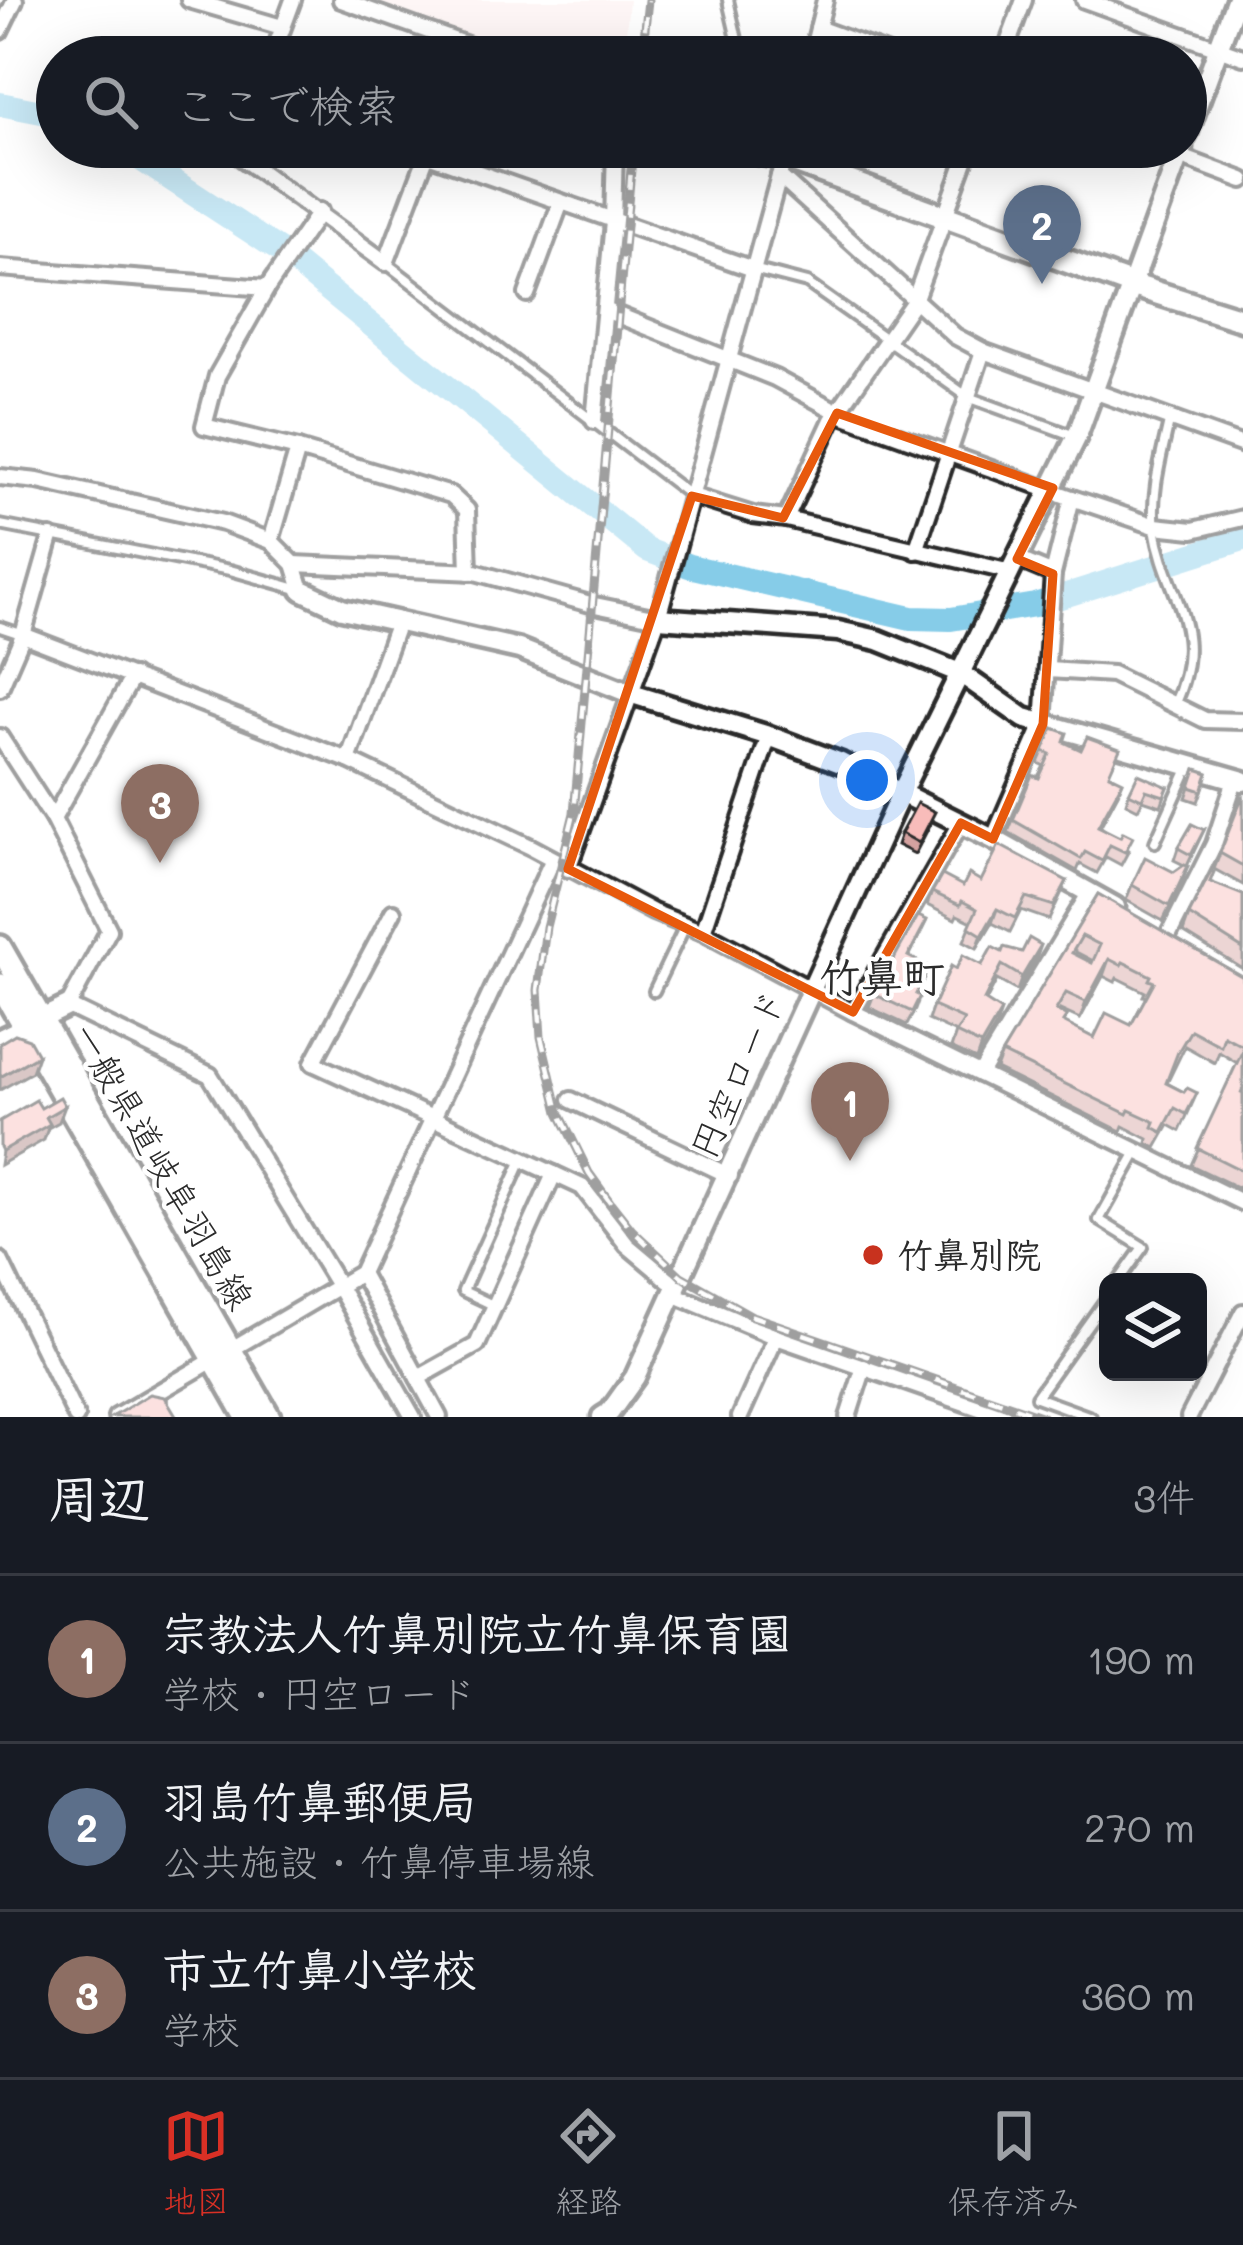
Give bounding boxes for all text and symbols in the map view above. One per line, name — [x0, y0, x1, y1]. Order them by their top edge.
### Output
search box — [36, 36, 1207, 168]
icon: search — [78, 69, 144, 135]
text: ここで検索 — [174, 75, 399, 133]
pin: 2 — [1003, 185, 1081, 284]
your location — [837, 750, 897, 810]
pin: 3 — [121, 764, 199, 863]
district label: 竹鼻町 — [819, 948, 945, 1003]
street label: 円空ロード — [679, 982, 795, 1165]
street label: 一般県道岐阜羽島線 — [63, 1013, 266, 1317]
pin: 1 — [811, 1062, 889, 1161]
place label: 竹鼻別院 — [897, 1230, 1041, 1277]
marker: 竹鼻別院 — [860, 1242, 886, 1268]
map controls — [1099, 1273, 1207, 1381]
button: layers — [1099, 1273, 1207, 1381]
text: 周辺 — [48, 1463, 150, 1530]
text: 3件 — [1133, 1471, 1195, 1522]
text: 宗教法人竹鼻別院立竹鼻保育園 — [162, 1603, 792, 1661]
text: 1 — [78, 1633, 96, 1684]
text: 190 m — [1087, 1633, 1195, 1684]
text: 学校 · 円空ロード — [162, 1667, 477, 1718]
text: 羽島竹鼻郵便局 — [162, 1771, 477, 1829]
text: 2 — [76, 1801, 98, 1852]
text: 270 m — [1084, 1801, 1195, 1852]
text: 公共施設 · 竹鼻停車場線 — [162, 1835, 594, 1886]
text: 市立竹鼻小学校 — [162, 1939, 477, 1997]
text: 3 — [75, 1969, 99, 2020]
text: 360 m — [1081, 1969, 1195, 2020]
text: 学校 — [162, 2003, 240, 2054]
tab: 地図 — [163, 2103, 229, 2223]
tab: 経路 — [555, 2103, 621, 2223]
tab: 保存済み — [948, 2103, 1080, 2223]

